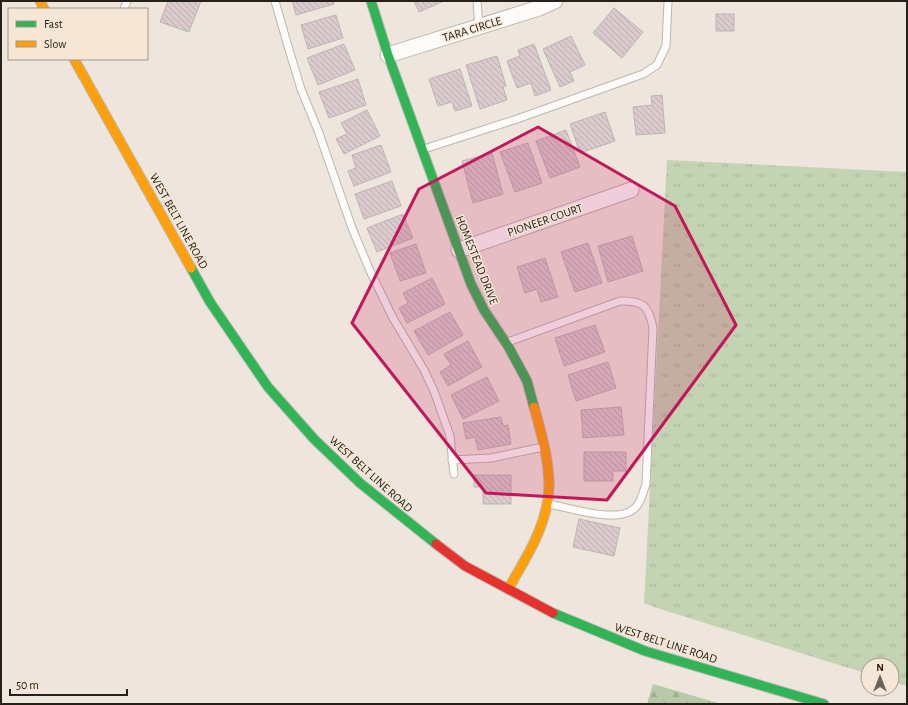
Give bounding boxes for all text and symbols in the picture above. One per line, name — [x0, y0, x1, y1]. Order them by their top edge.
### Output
legend — [8, 8, 148, 60]
street label: TARA CIRCLE — [441, 14, 503, 44]
text: Fast — [44, 18, 63, 30]
text: Slow — [44, 38, 66, 50]
street label: WEST BELT LINE ROAD — [148, 171, 210, 271]
street label: PIONEER COURT — [506, 201, 584, 238]
street label: HOMESTEAD DRIVE — [454, 214, 500, 306]
street label: WEST BELT LINE ROAD — [327, 434, 415, 514]
street label: WEST BELT LINE ROAD — [613, 621, 719, 665]
north arrow — [860, 657, 900, 697]
text: N — [876, 662, 884, 673]
scale bar — [10, 671, 127, 697]
text: 50 m — [16, 679, 39, 691]

